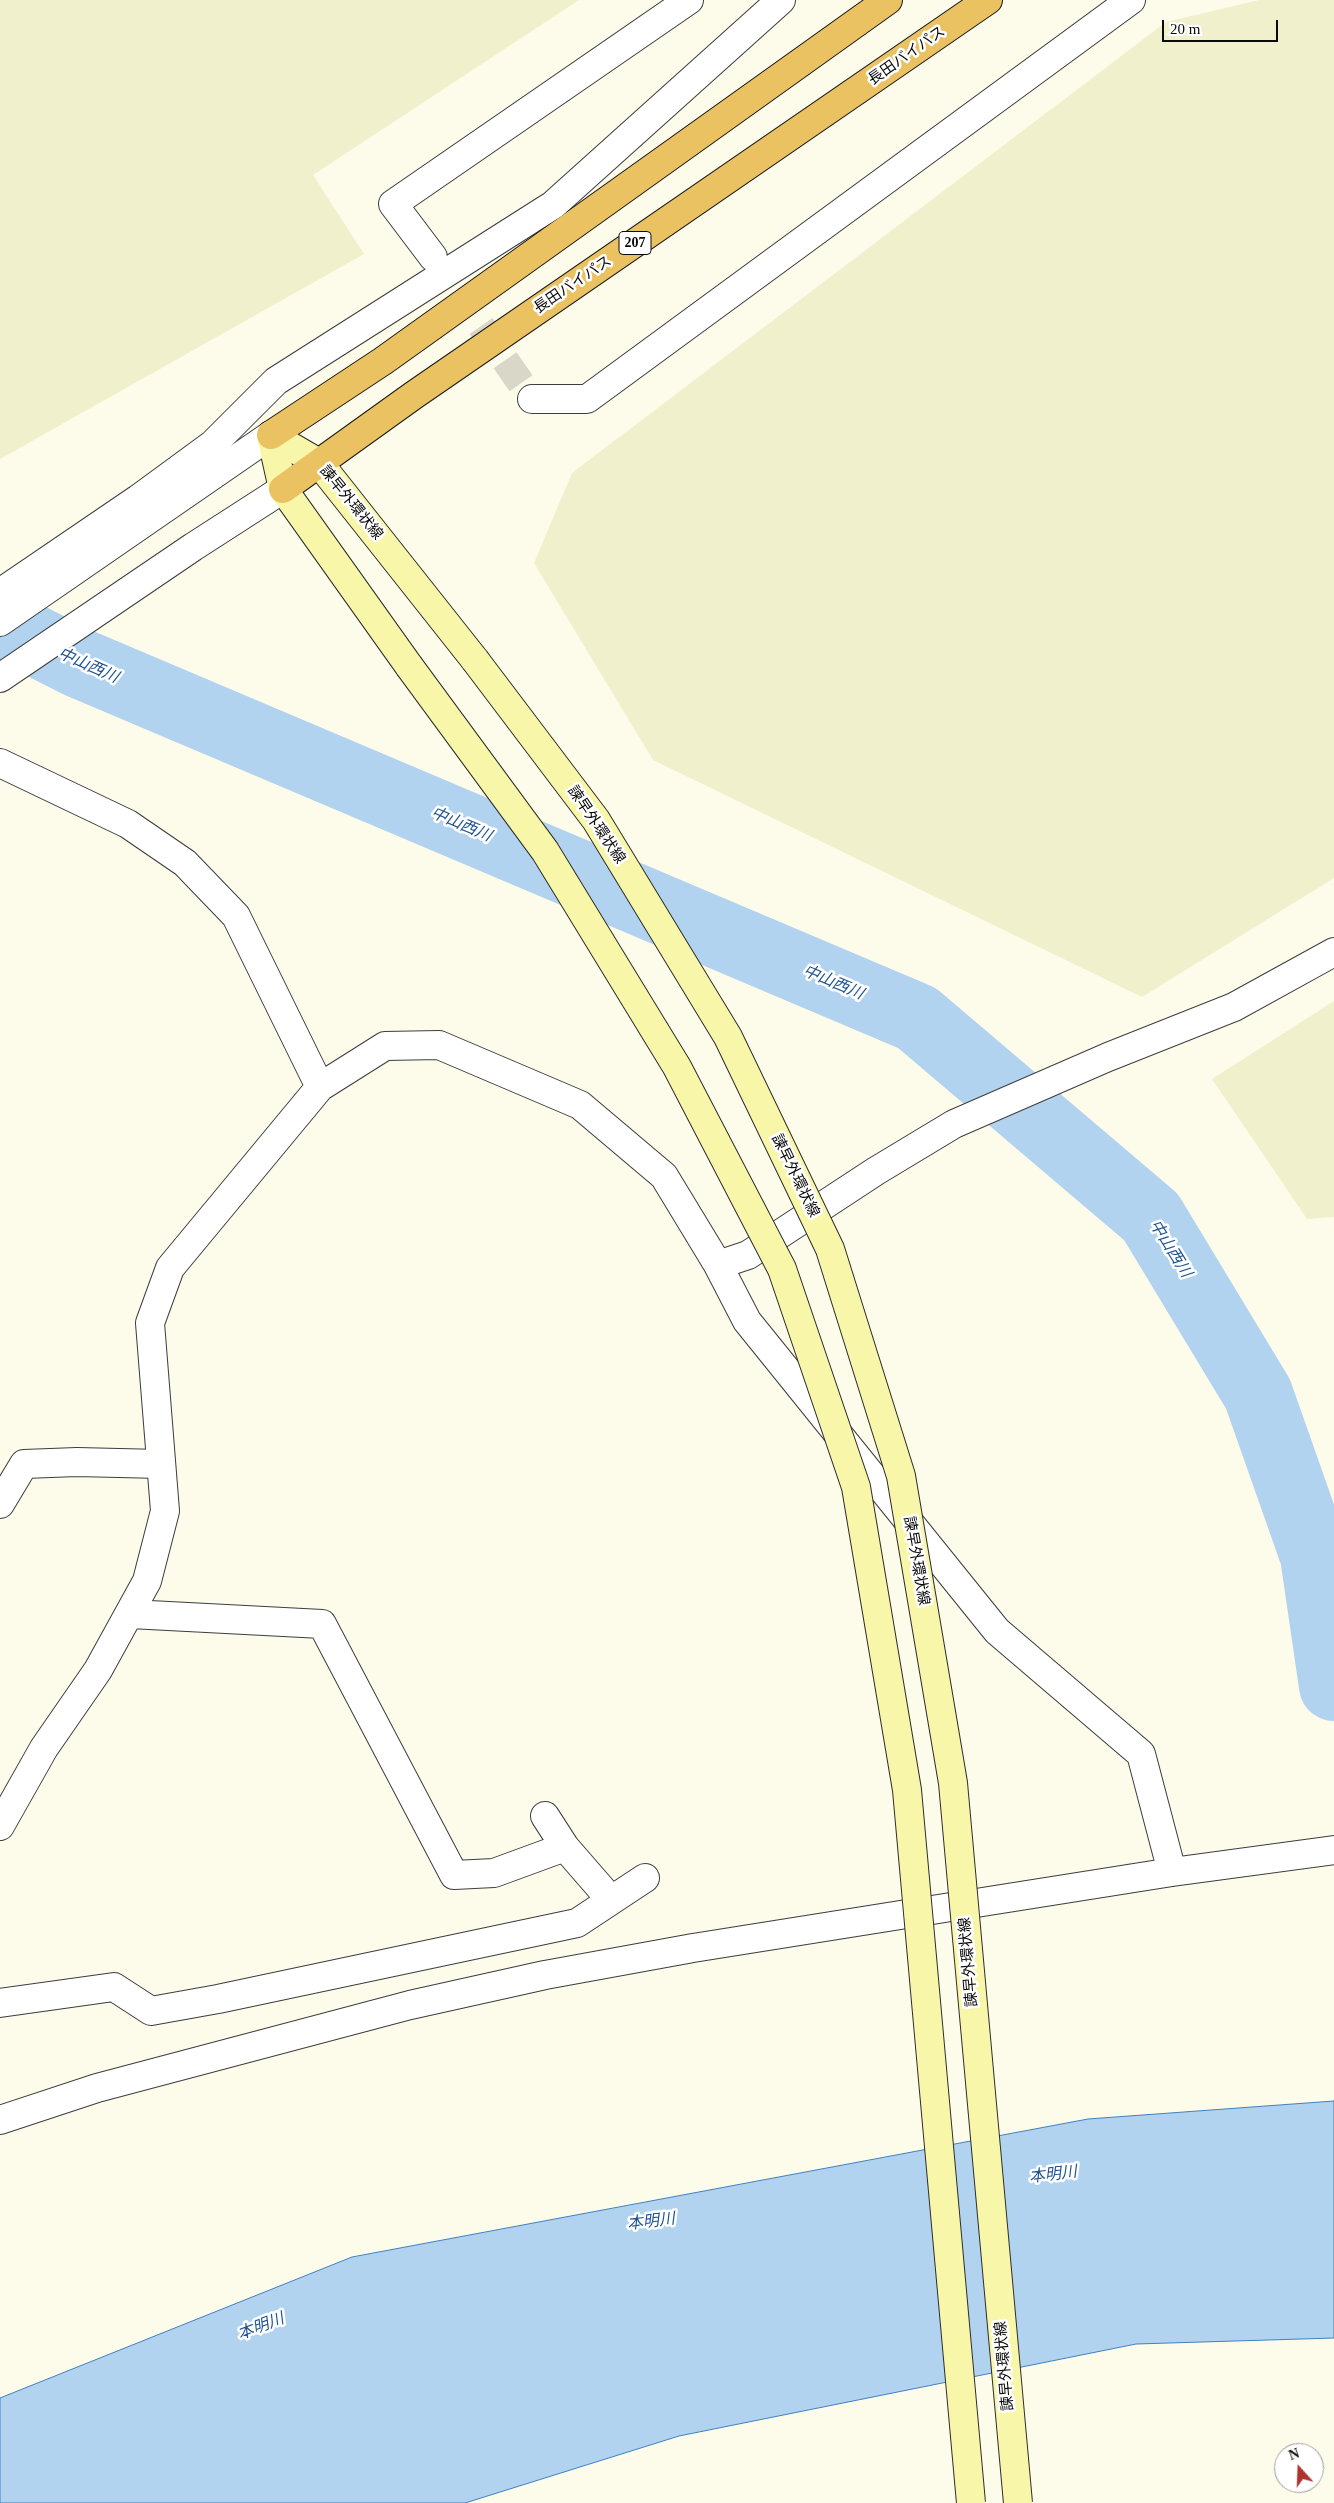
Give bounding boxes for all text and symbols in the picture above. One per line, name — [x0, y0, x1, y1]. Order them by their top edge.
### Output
scale bar — [1164, 10, 1280, 42]
text: 20 m — [1170, 21, 1200, 37]
street label: 長田バイパス — [865, 23, 949, 89]
road number: 207 — [619, 232, 651, 254]
street label: 長田バイパス — [531, 252, 615, 318]
street label: 諫早外環状線 — [316, 462, 386, 544]
water label: 中山西川 — [55, 644, 121, 688]
street label: 諫早外環状線 — [563, 783, 629, 867]
water label: 中山西川 — [428, 804, 494, 846]
water label: 中山西川 — [800, 962, 866, 1004]
street label: 諫早外環状線 — [767, 1132, 823, 1220]
water label: 中山西川 — [1145, 1217, 1195, 1281]
street label: 諫早外環状線 — [899, 1515, 933, 1607]
street label: 諫早外環状線 — [956, 1916, 982, 2008]
water label: 本明川 — [1028, 2163, 1078, 2187]
water label: 本明川 — [626, 2210, 676, 2234]
water label: 本明川 — [235, 2309, 287, 2345]
street label: 諫早外環状線 — [992, 2320, 1018, 2412]
north arrow — [1274, 2443, 1324, 2493]
text: N — [1287, 2446, 1301, 2463]

